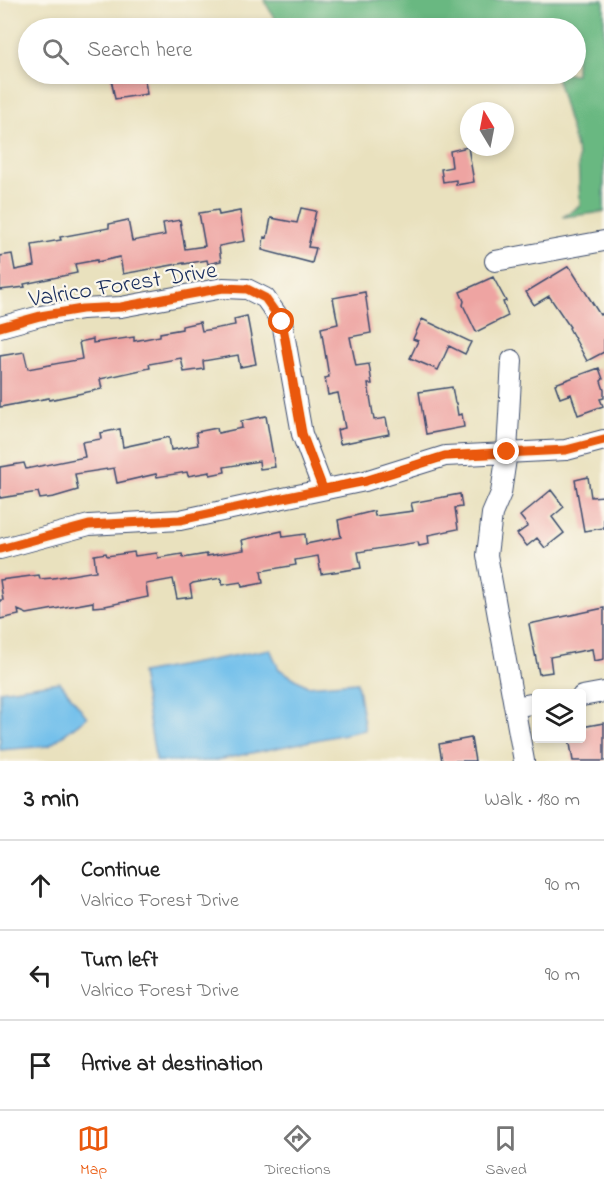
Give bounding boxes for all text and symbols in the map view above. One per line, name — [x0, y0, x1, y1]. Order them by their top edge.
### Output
search box — [18, 18, 586, 84]
icon: search — [39, 35, 72, 68]
text: Search here — [87, 35, 192, 67]
north arrow — [460, 102, 514, 156]
street label: Valrico Forest Drive — [26, 254, 220, 318]
route start — [268, 308, 294, 334]
route end — [493, 438, 519, 464]
map controls — [532, 689, 586, 743]
button: layers — [532, 689, 586, 743]
text: 3 min — [24, 781, 79, 819]
text: Walk · 180 m — [484, 786, 580, 815]
text: Continue — [81, 855, 160, 887]
icon: ahead — [24, 869, 57, 902]
text: 90 m — [545, 871, 580, 900]
text: Valrico Forest Drive — [81, 887, 239, 916]
text: Turn left — [81, 945, 158, 977]
icon: left — [24, 959, 57, 992]
text: 90 m — [545, 961, 580, 990]
text: Valrico Forest Drive — [81, 977, 239, 1006]
icon: arrive — [24, 1049, 57, 1082]
text: Arrive at destination — [81, 1049, 263, 1081]
tab: Map — [77, 1122, 110, 1182]
tab: Directions — [264, 1122, 331, 1182]
tab: Saved — [485, 1122, 527, 1182]

